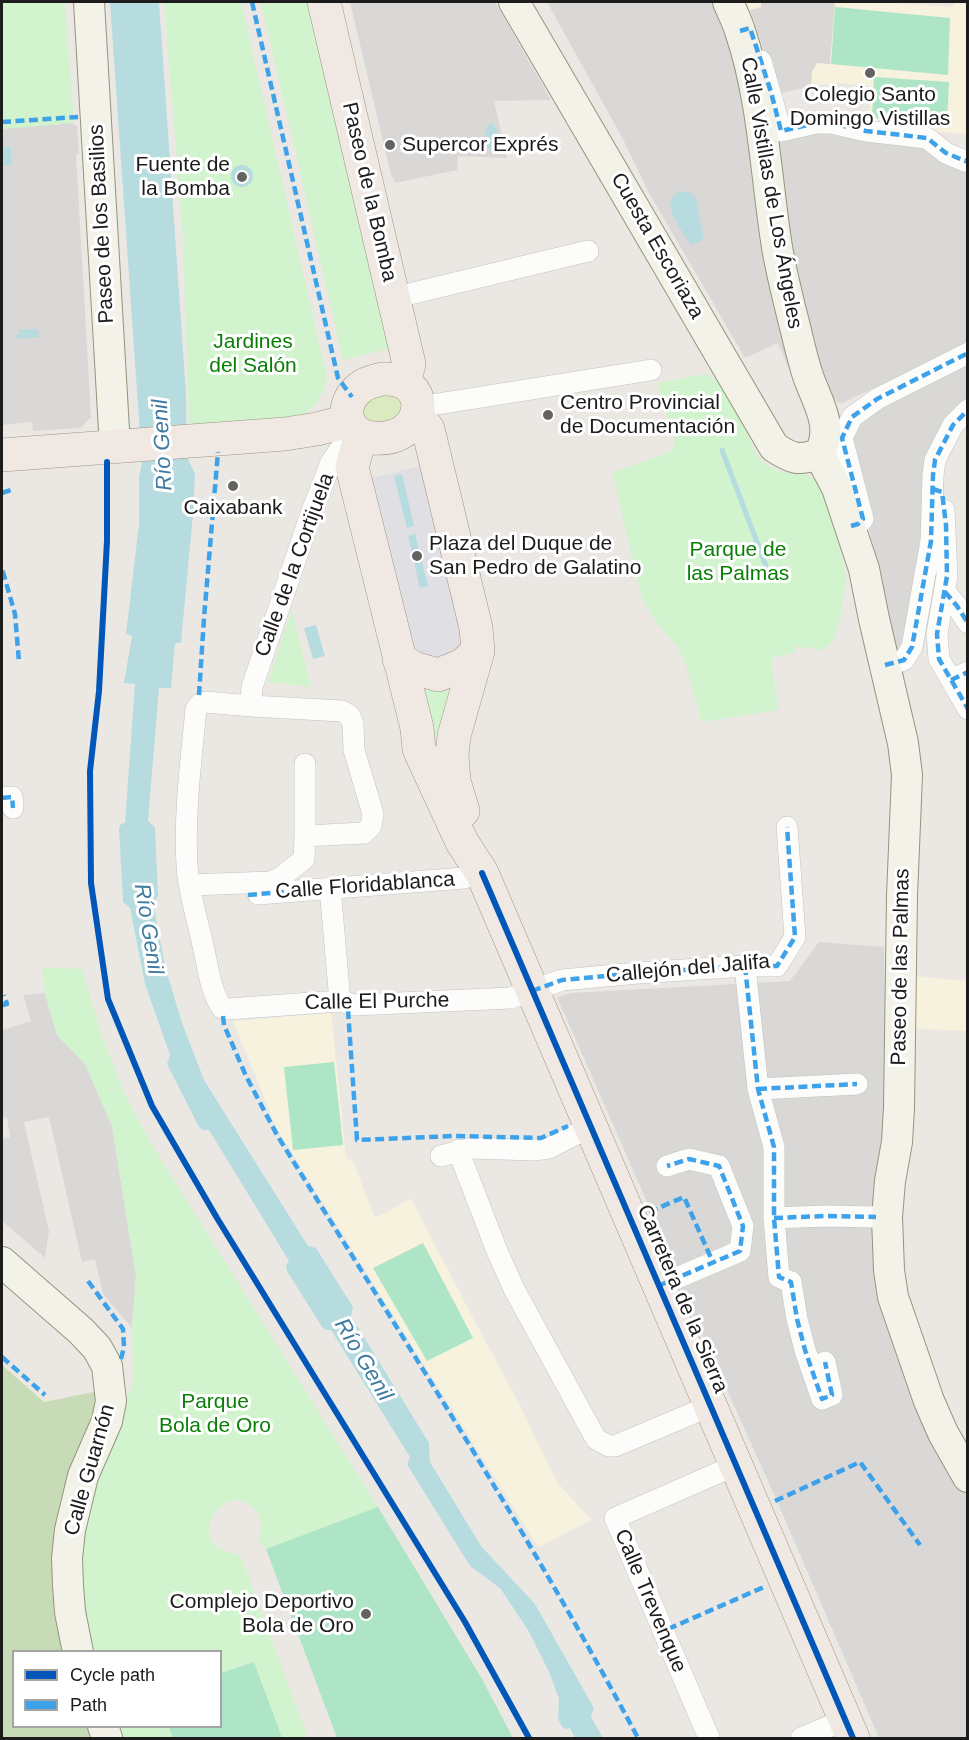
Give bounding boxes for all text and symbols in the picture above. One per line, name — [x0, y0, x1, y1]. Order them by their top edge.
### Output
street label: Calle Vistillas de Los Ángeles — [735, 55, 807, 331]
marker: Colegio Santo Domingo Vistillas — [863, 66, 877, 80]
place label: Colegio Santo Domingo Vistillas — [790, 82, 950, 132]
street label: Paseo de la Bomba — [336, 100, 402, 284]
street label: Paseo de los Basilios — [84, 124, 120, 324]
place label: Supercor Exprés — [402, 132, 558, 158]
marker: Supercor Exprés — [383, 138, 397, 152]
place label: Fuente de la Bomba — [135, 152, 230, 202]
street label: Cuesta Escoriaza — [605, 168, 709, 324]
marker: Fuente de la Bomba — [235, 170, 249, 184]
park label: Jardines del Salón — [209, 329, 297, 379]
place label: Centro Provincial de Documentación — [560, 390, 735, 440]
water label: Río Genil — [147, 399, 179, 491]
marker: Centro Provincial de Documentación — [541, 408, 555, 422]
street label: Calle de la Cortijuela — [250, 470, 340, 660]
marker: Caixabank — [226, 479, 240, 493]
place label: Caixabank — [183, 495, 283, 521]
place label: Plaza del Duque de San Pedro de Galatino — [429, 531, 641, 581]
park label: Parque de las Palmas — [687, 537, 789, 587]
marker: Plaza del Duque de San Pedro de Galatino — [410, 549, 424, 563]
street label: Calle Floridablanca — [274, 867, 456, 905]
street label: Paseo de las Palmas — [887, 868, 915, 1066]
water label: Río Genil — [128, 882, 168, 976]
street label: Callejón del Jalifa — [605, 949, 771, 989]
street label: Calle El Purche — [304, 988, 450, 1016]
street label: Carretera de la Sierra — [631, 1201, 733, 1397]
water label: Río Genil — [328, 1314, 398, 1406]
park label: Parque Bola de Oro — [159, 1389, 271, 1439]
street label: Calle Guarnón — [59, 1401, 121, 1539]
street label: Calle Trevenque — [608, 1526, 692, 1676]
place label: Complejo Deportivo Bola de Oro — [170, 1589, 354, 1639]
marker: Complejo Deportivo Bola de Oro — [359, 1607, 373, 1621]
legend — [12, 1650, 222, 1728]
text: Cycle path — [70, 1665, 155, 1685]
text: Path — [70, 1695, 107, 1715]

